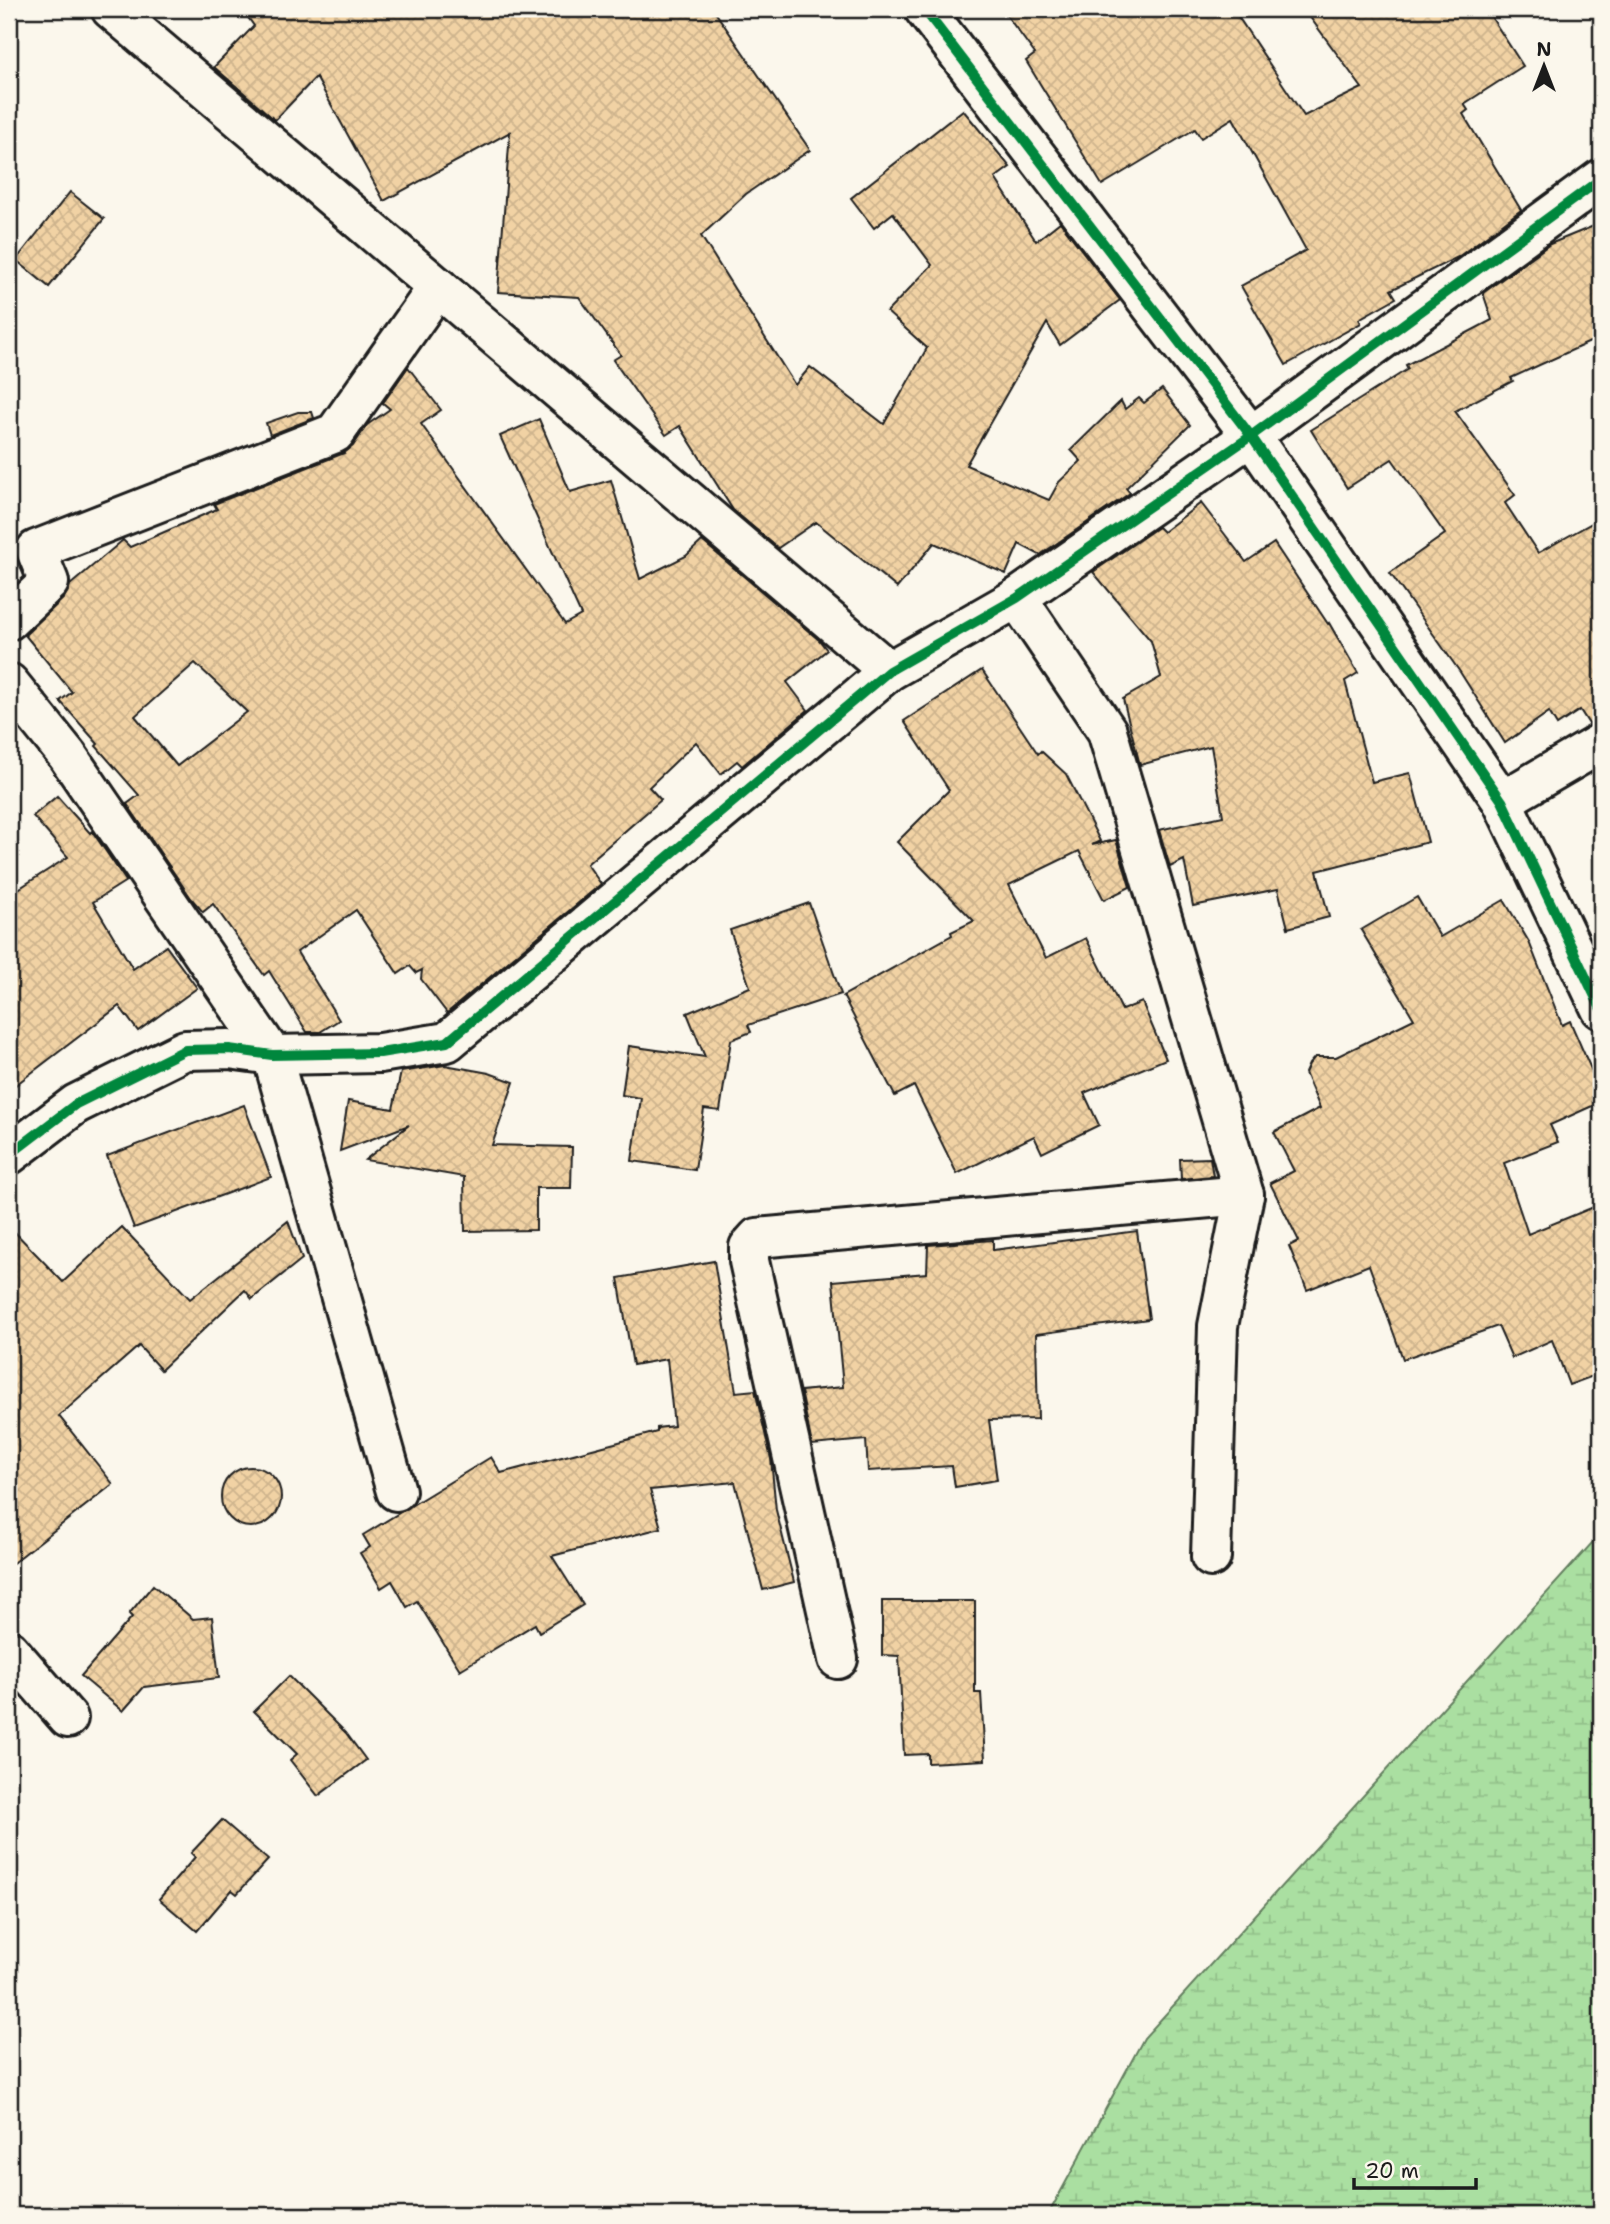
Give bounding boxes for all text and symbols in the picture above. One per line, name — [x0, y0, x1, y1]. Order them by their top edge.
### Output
north arrow — [1508, 32, 1578, 102]
text: N — [1536, 37, 1552, 62]
scale bar — [1354, 2147, 1477, 2191]
text: 20 m — [1365, 2157, 1419, 2185]

